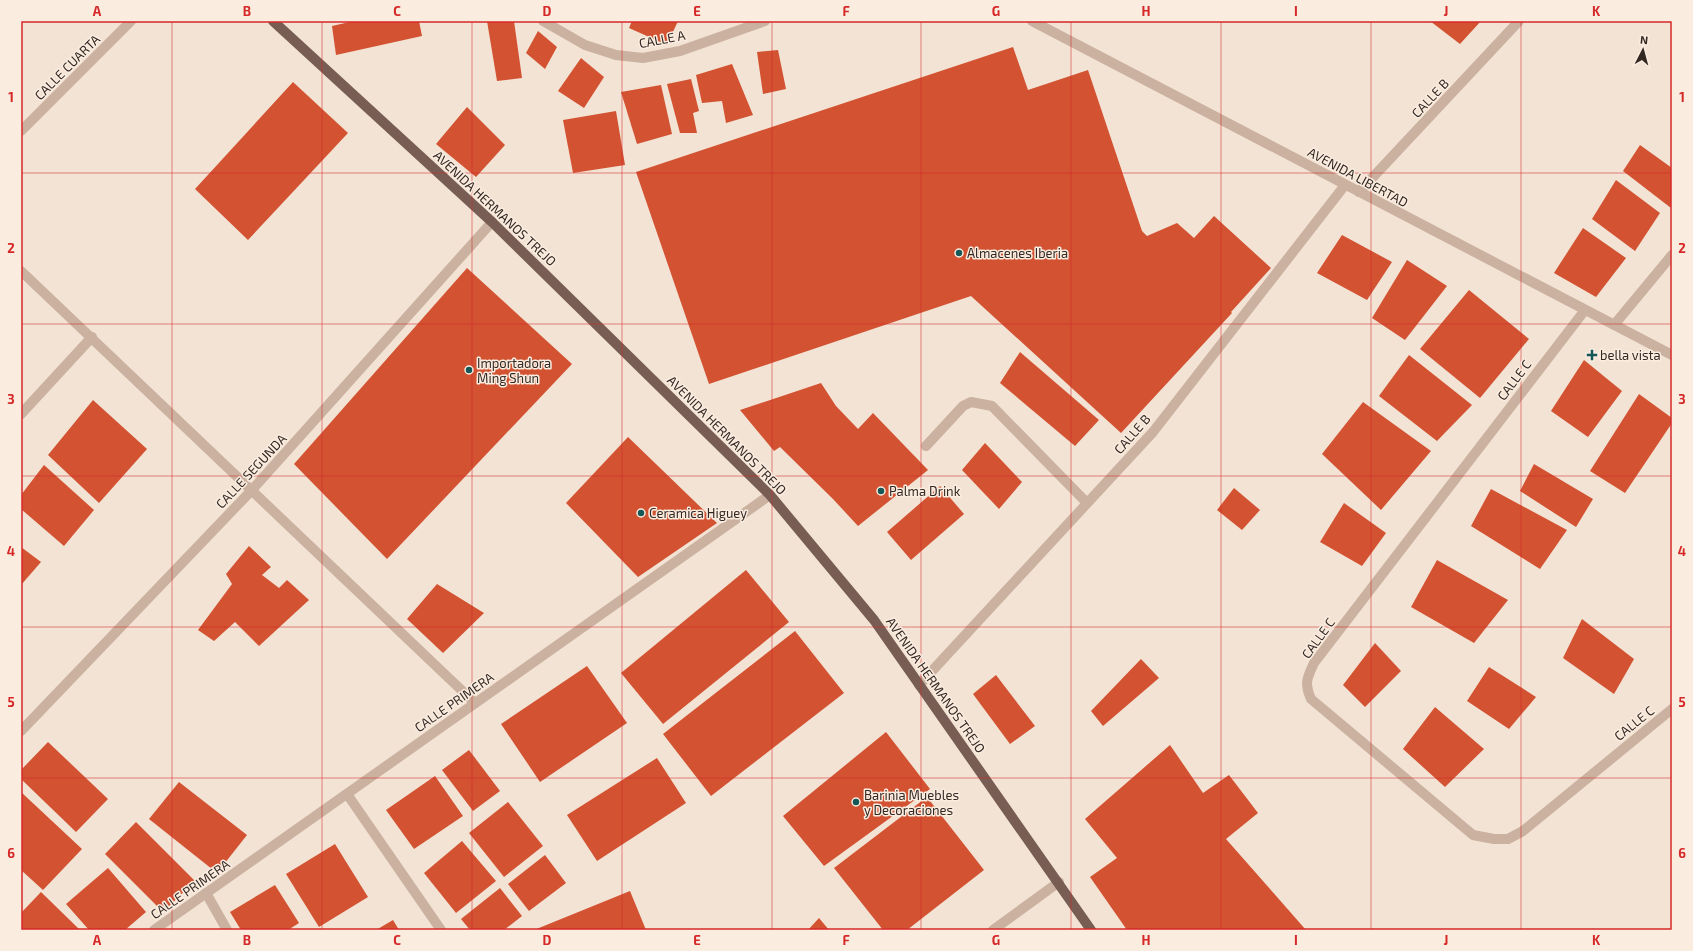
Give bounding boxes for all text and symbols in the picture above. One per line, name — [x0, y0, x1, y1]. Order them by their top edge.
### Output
text: A — [93, 3, 102, 19]
text: B — [243, 3, 251, 19]
text: C — [393, 3, 401, 19]
text: D — [543, 3, 552, 19]
text: E — [693, 3, 701, 19]
text: F — [842, 3, 850, 19]
text: G — [992, 3, 1000, 19]
text: H — [1142, 3, 1151, 19]
text: I — [1294, 3, 1298, 19]
text: J — [1444, 3, 1448, 19]
text: K — [1592, 3, 1601, 19]
street label: CALLE A — [637, 27, 687, 51]
north arrow — [1623, 30, 1663, 70]
street label: CALLE CUARTA — [31, 31, 103, 103]
text: N — [1639, 33, 1649, 46]
street label: CALLE B — [1408, 75, 1452, 121]
text: 1 — [8, 89, 14, 105]
text: 1 — [1679, 89, 1685, 105]
street label: AVENIDA LIBERTAD — [1305, 144, 1411, 210]
street label: AVENIDA HERMANOS TREJO — [430, 147, 560, 269]
text: 2 — [7, 240, 15, 256]
text: 2 — [1678, 240, 1686, 256]
place label: Almacenes Iberia — [967, 245, 1068, 261]
marker: Almacenes Iberia — [954, 248, 964, 258]
place label: bella vista — [1600, 347, 1661, 363]
marker: bella vista — [1587, 350, 1597, 360]
place label: Importadora Ming Shun — [477, 355, 551, 386]
street label: CALLE C — [1494, 357, 1534, 403]
marker: Importadora Ming Shun — [464, 365, 474, 375]
street label: AVENIDA HERMANOS TREJO — [664, 372, 790, 498]
text: 3 — [7, 391, 15, 407]
text: 3 — [1678, 391, 1686, 407]
street label: CALLE B — [1111, 411, 1153, 457]
street label: CALLE SEGUNDA — [212, 430, 290, 512]
place label: Palma Drink — [889, 483, 961, 499]
marker: Palma Drink — [876, 486, 886, 496]
place label: Ceramica Higuey — [649, 505, 747, 521]
marker: Ceramica Higuey — [636, 508, 646, 518]
text: 4 — [7, 543, 15, 559]
text: 4 — [1678, 543, 1686, 559]
street label: AVENIDA HERMANOS TREJO — [883, 614, 989, 756]
street label: CALLE C — [1298, 615, 1338, 661]
street label: CALLE PRIMERA — [411, 669, 497, 735]
text: 5 — [7, 694, 15, 710]
text: 5 — [1678, 694, 1686, 710]
street label: CALLE C — [1611, 702, 1657, 744]
place label: Barinia Muebles y Decoraciones — [864, 787, 959, 818]
marker: Barinia Muebles y Decoraciones — [851, 797, 861, 807]
text: 6 — [7, 845, 15, 861]
text: 6 — [1678, 845, 1686, 861]
street label: CALLE PRIMERA — [147, 856, 233, 922]
text: A — [93, 932, 102, 948]
text: B — [243, 932, 251, 948]
text: C — [393, 932, 401, 948]
text: D — [543, 932, 552, 948]
text: E — [693, 932, 701, 948]
text: F — [842, 932, 850, 948]
text: G — [992, 932, 1000, 948]
text: H — [1142, 932, 1151, 948]
text: I — [1294, 932, 1298, 948]
text: J — [1444, 932, 1448, 948]
text: K — [1592, 932, 1601, 948]

